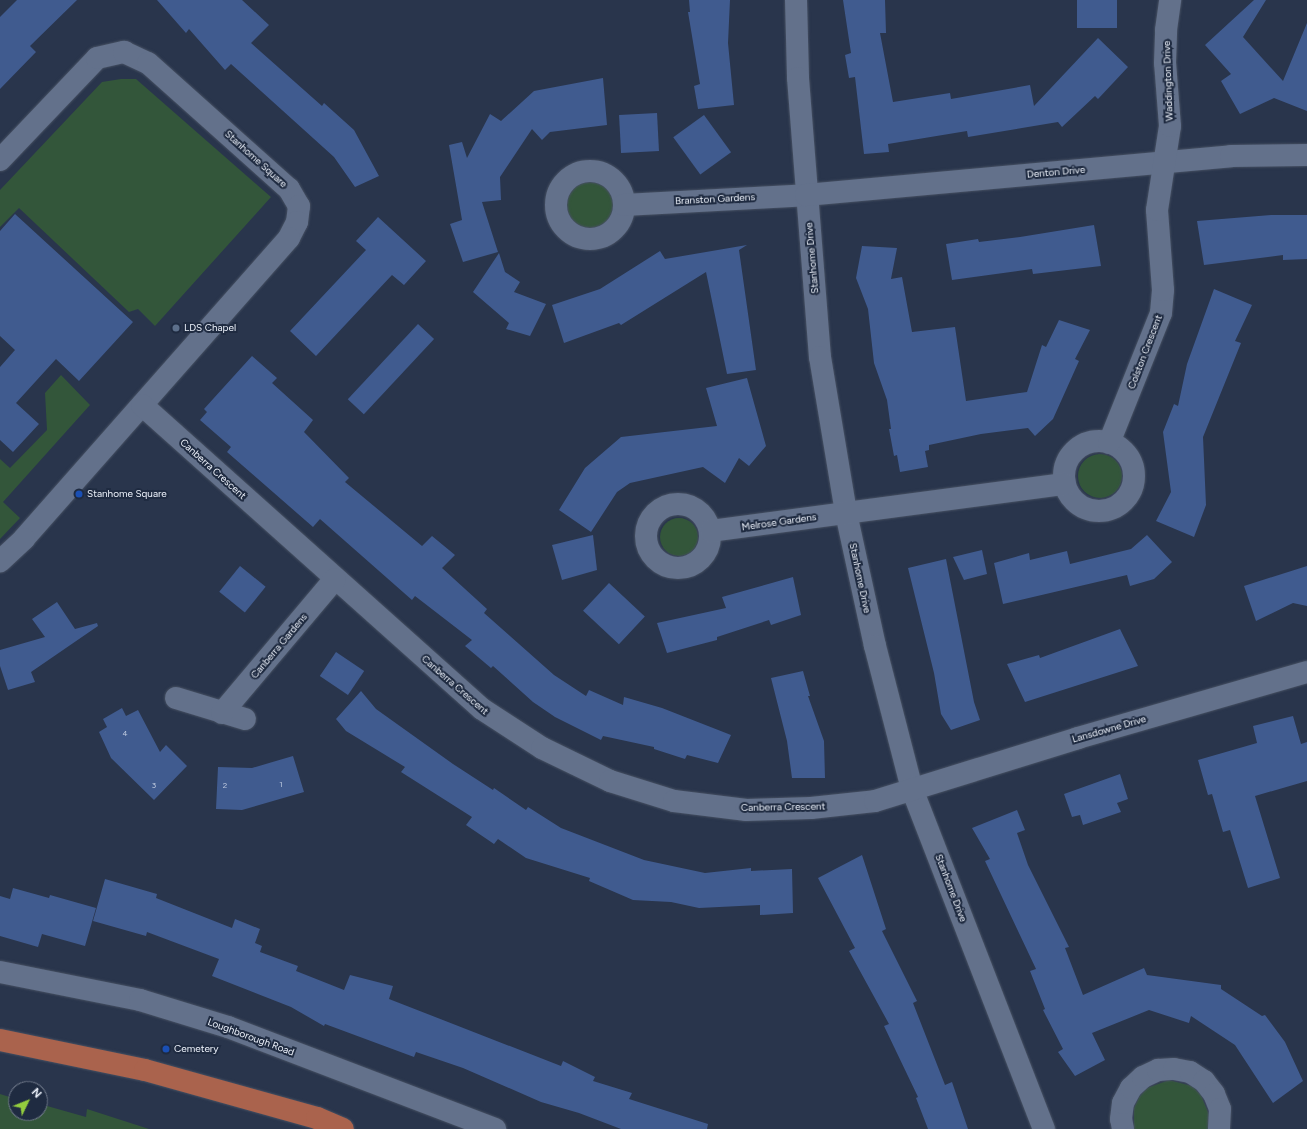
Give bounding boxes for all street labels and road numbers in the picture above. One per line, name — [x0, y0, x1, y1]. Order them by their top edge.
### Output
street label: Waddington Drive — [1161, 41, 1175, 121]
street label: Stanhome Square — [222, 128, 290, 190]
street label: Denton Drive — [1026, 163, 1086, 181]
street label: Branston Gardens — [675, 191, 755, 207]
street label: Stanhome Drive — [803, 222, 821, 294]
street label: Colston Crescent — [1125, 313, 1165, 391]
street label: Canberra Crescent — [178, 436, 248, 502]
street label: Melrose Gardens — [741, 511, 817, 533]
street label: Stanhome Drive — [847, 542, 873, 614]
street label: Canberra Gardens — [248, 611, 310, 681]
street label: Canberra Crescent — [419, 653, 491, 717]
street label: Lansdowne Drive — [1071, 713, 1147, 745]
street label: Canberra Crescent — [741, 800, 825, 814]
street label: Stanhome Drive — [933, 852, 969, 924]
street label: Loughborough Road — [206, 1016, 296, 1058]

